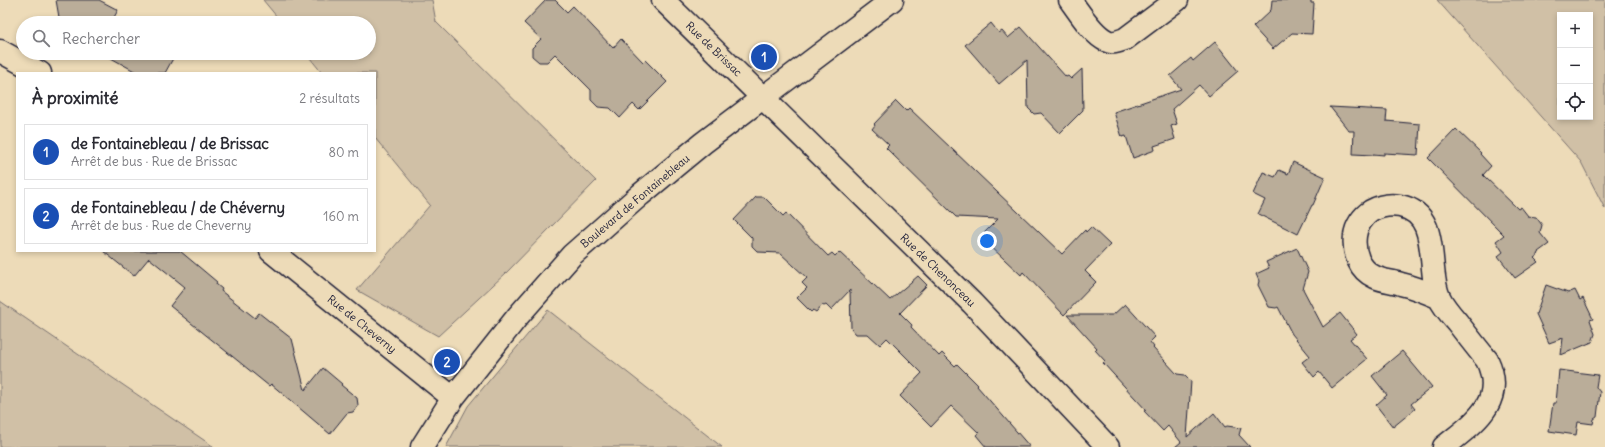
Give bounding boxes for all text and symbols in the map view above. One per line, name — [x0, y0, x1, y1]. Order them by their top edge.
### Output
map controls — [1557, 12, 1593, 120]
button: + — [1557, 12, 1593, 48]
search box — [16, 16, 376, 60]
street label: Rue de Brissac — [683, 19, 745, 80]
icon: search — [30, 27, 52, 49]
text: Rechercher — [62, 29, 140, 48]
pin: 1 — [751, 42, 777, 72]
button: − — [1557, 48, 1593, 84]
button: locate — [1557, 84, 1593, 120]
text: À proximité — [32, 87, 118, 109]
text: 2 résultats — [299, 90, 360, 107]
text: de Fontainebleau / de Brissac — [71, 134, 269, 153]
text: 1 — [43, 144, 49, 161]
text: 80 m — [328, 144, 359, 161]
street label: Boulevard de Fontainebleau — [578, 151, 693, 251]
text: Arrêt de bus · Rue de Brissac — [71, 153, 238, 170]
text: de Fontainebleau / de Chéverny — [71, 198, 285, 217]
text: 2 — [42, 208, 50, 225]
text: 160 m — [323, 208, 359, 225]
text: Arrêt de bus · Rue de Cheverny — [71, 217, 252, 234]
street label: Rue de Chenonceau — [897, 230, 979, 310]
your location — [977, 231, 997, 251]
street label: Rue de Cheverny — [325, 292, 399, 356]
pin: 2 — [434, 347, 460, 377]

